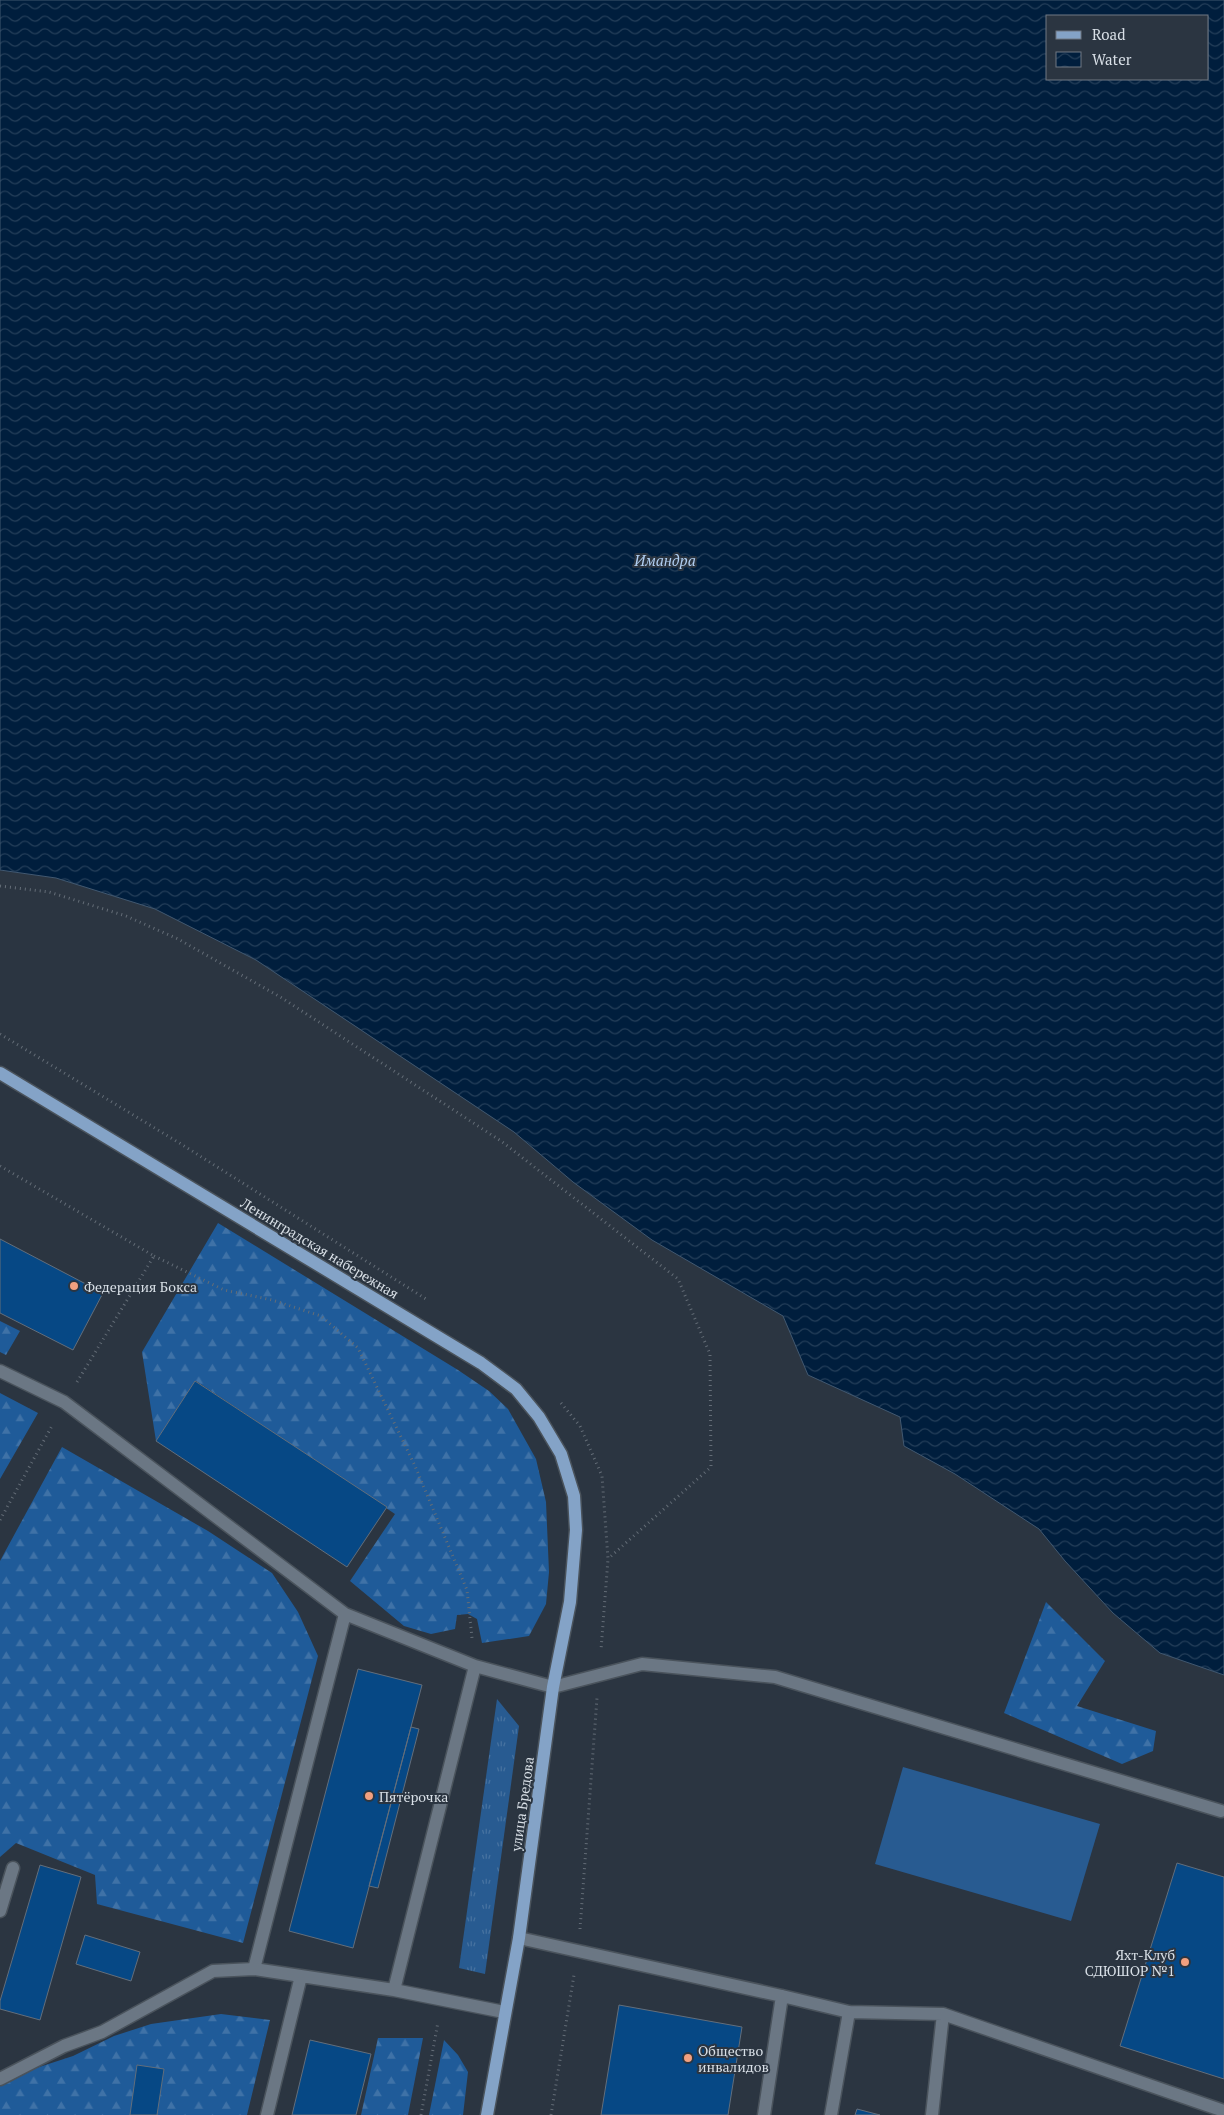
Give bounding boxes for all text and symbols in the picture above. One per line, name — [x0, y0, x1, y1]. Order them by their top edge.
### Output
legend — [1046, 15, 1209, 80]
text: Road — [1092, 24, 1125, 44]
text: Water — [1092, 49, 1132, 69]
water label: Имандра — [633, 550, 696, 570]
street label: Ленинградская набережная — [237, 1193, 403, 1303]
place label: Федерация Бокса — [84, 1277, 197, 1296]
marker: Федерация Бокса — [68, 1280, 80, 1292]
street label: улица Бредова — [506, 1755, 538, 1854]
place label: Пятёрочка — [379, 1787, 448, 1806]
marker: Пятёрочка — [363, 1790, 375, 1802]
place label: Яхт-Клуб СДЮШОР №1 — [1085, 1945, 1175, 1980]
marker: Яхт-Клуб СДЮШОР №1 — [1179, 1956, 1191, 1968]
place label: Общество инвалидов — [698, 2041, 769, 2076]
marker: Общество инвалидов — [682, 2052, 694, 2064]

